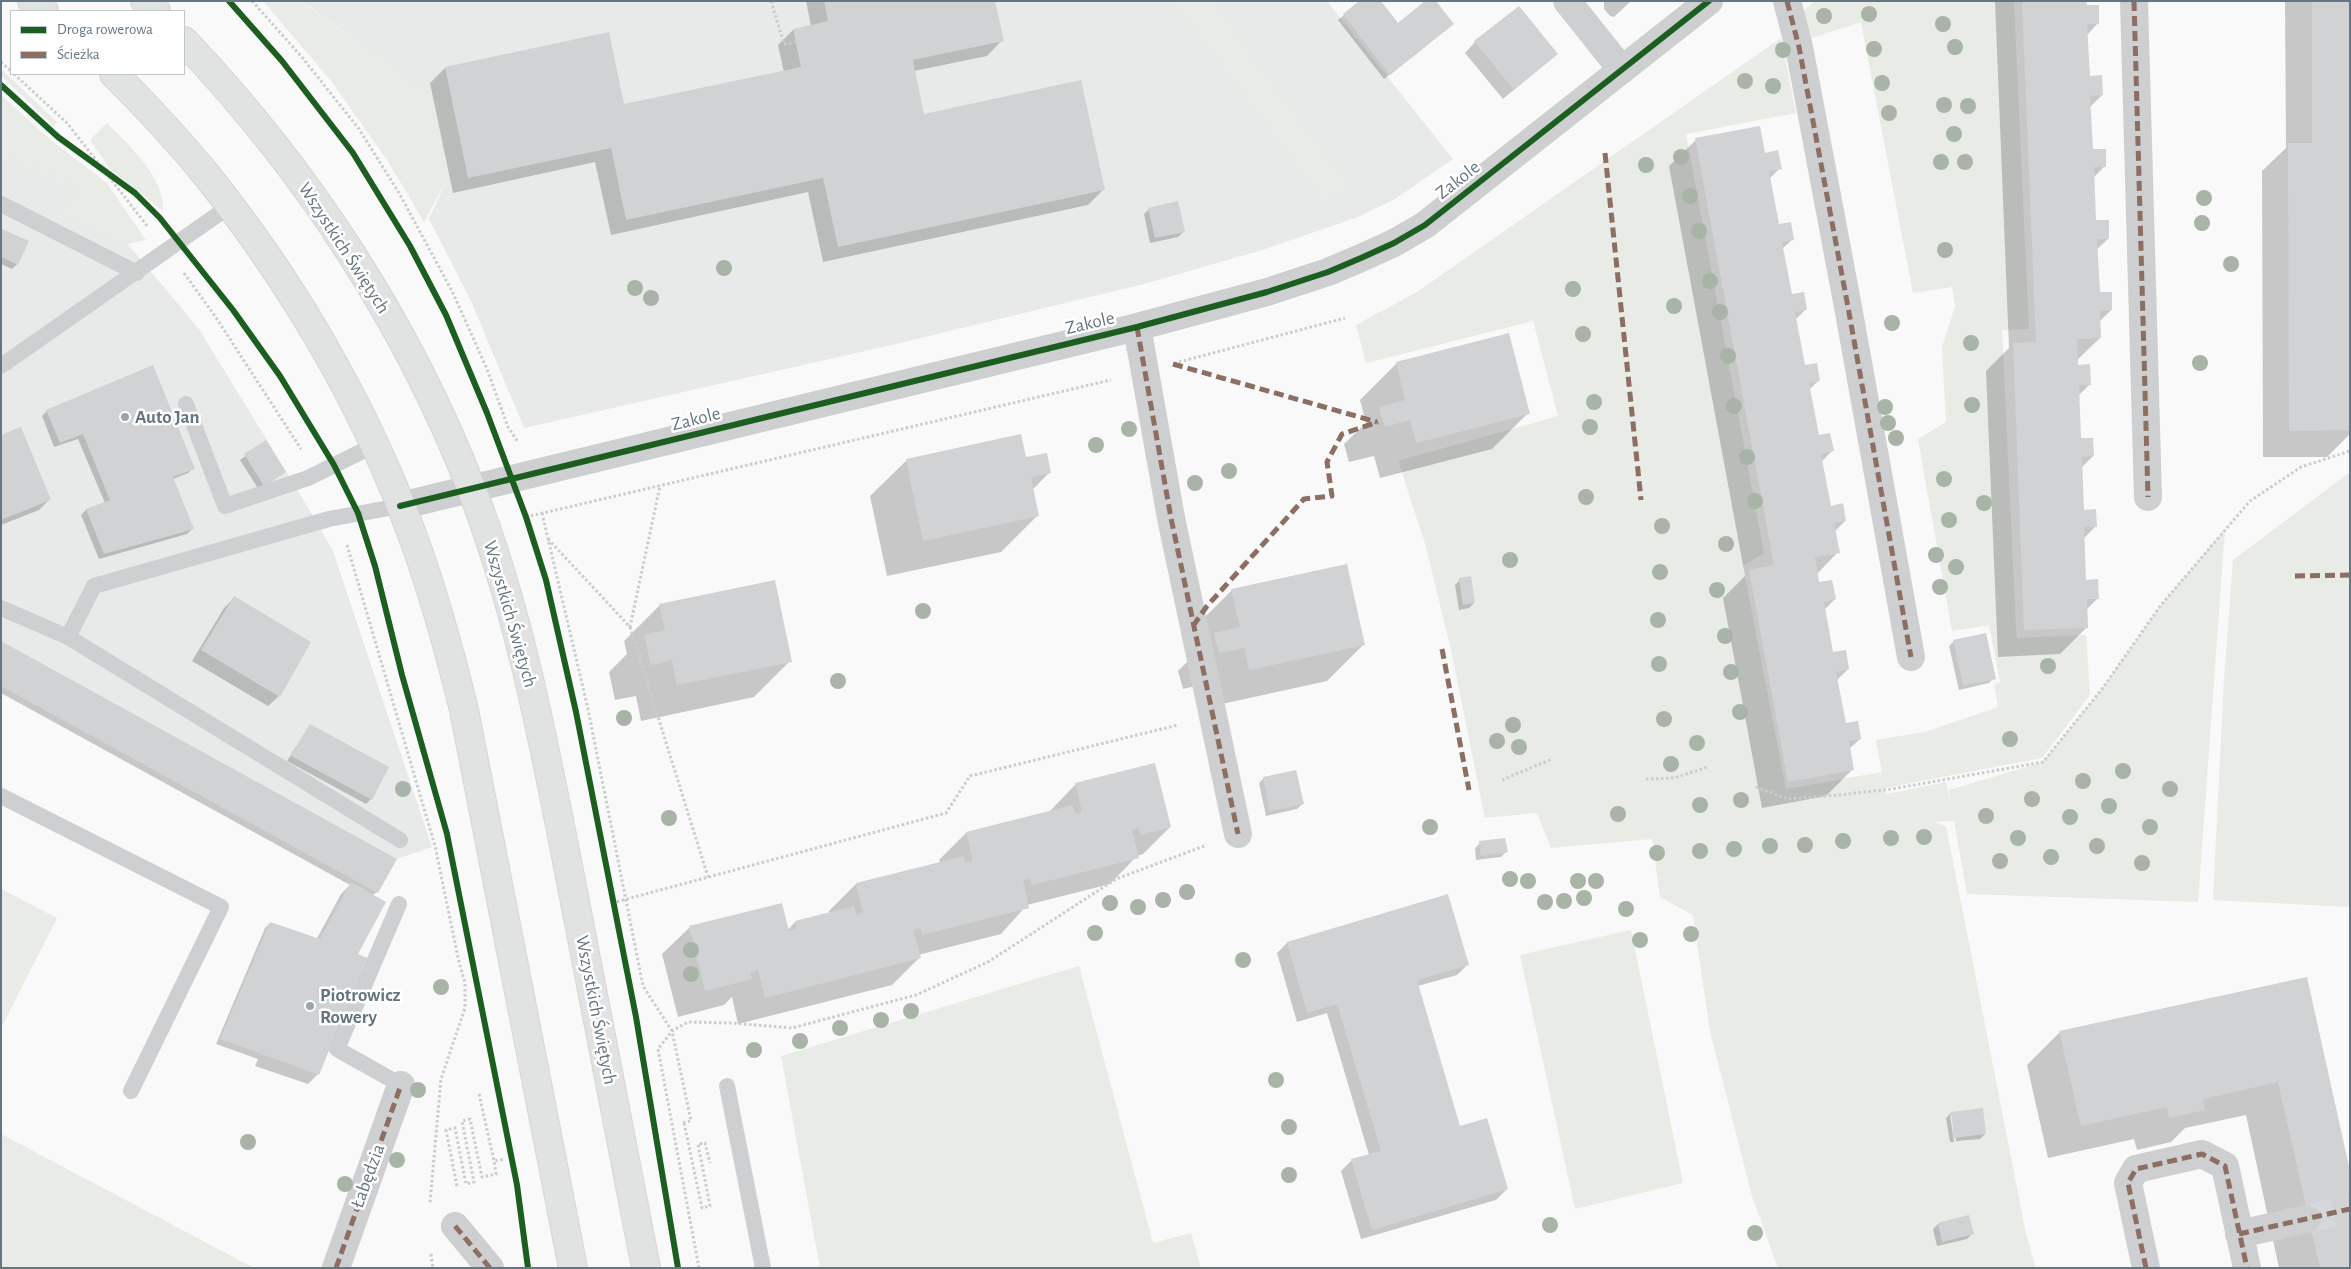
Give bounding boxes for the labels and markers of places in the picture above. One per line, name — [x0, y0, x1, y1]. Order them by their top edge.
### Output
place label: Auto Jan — [135, 406, 200, 428]
marker: Auto Jan — [119, 411, 131, 423]
place label: Piotrowicz Rowery — [320, 984, 401, 1028]
marker: Piotrowicz Rowery — [304, 1000, 316, 1012]

